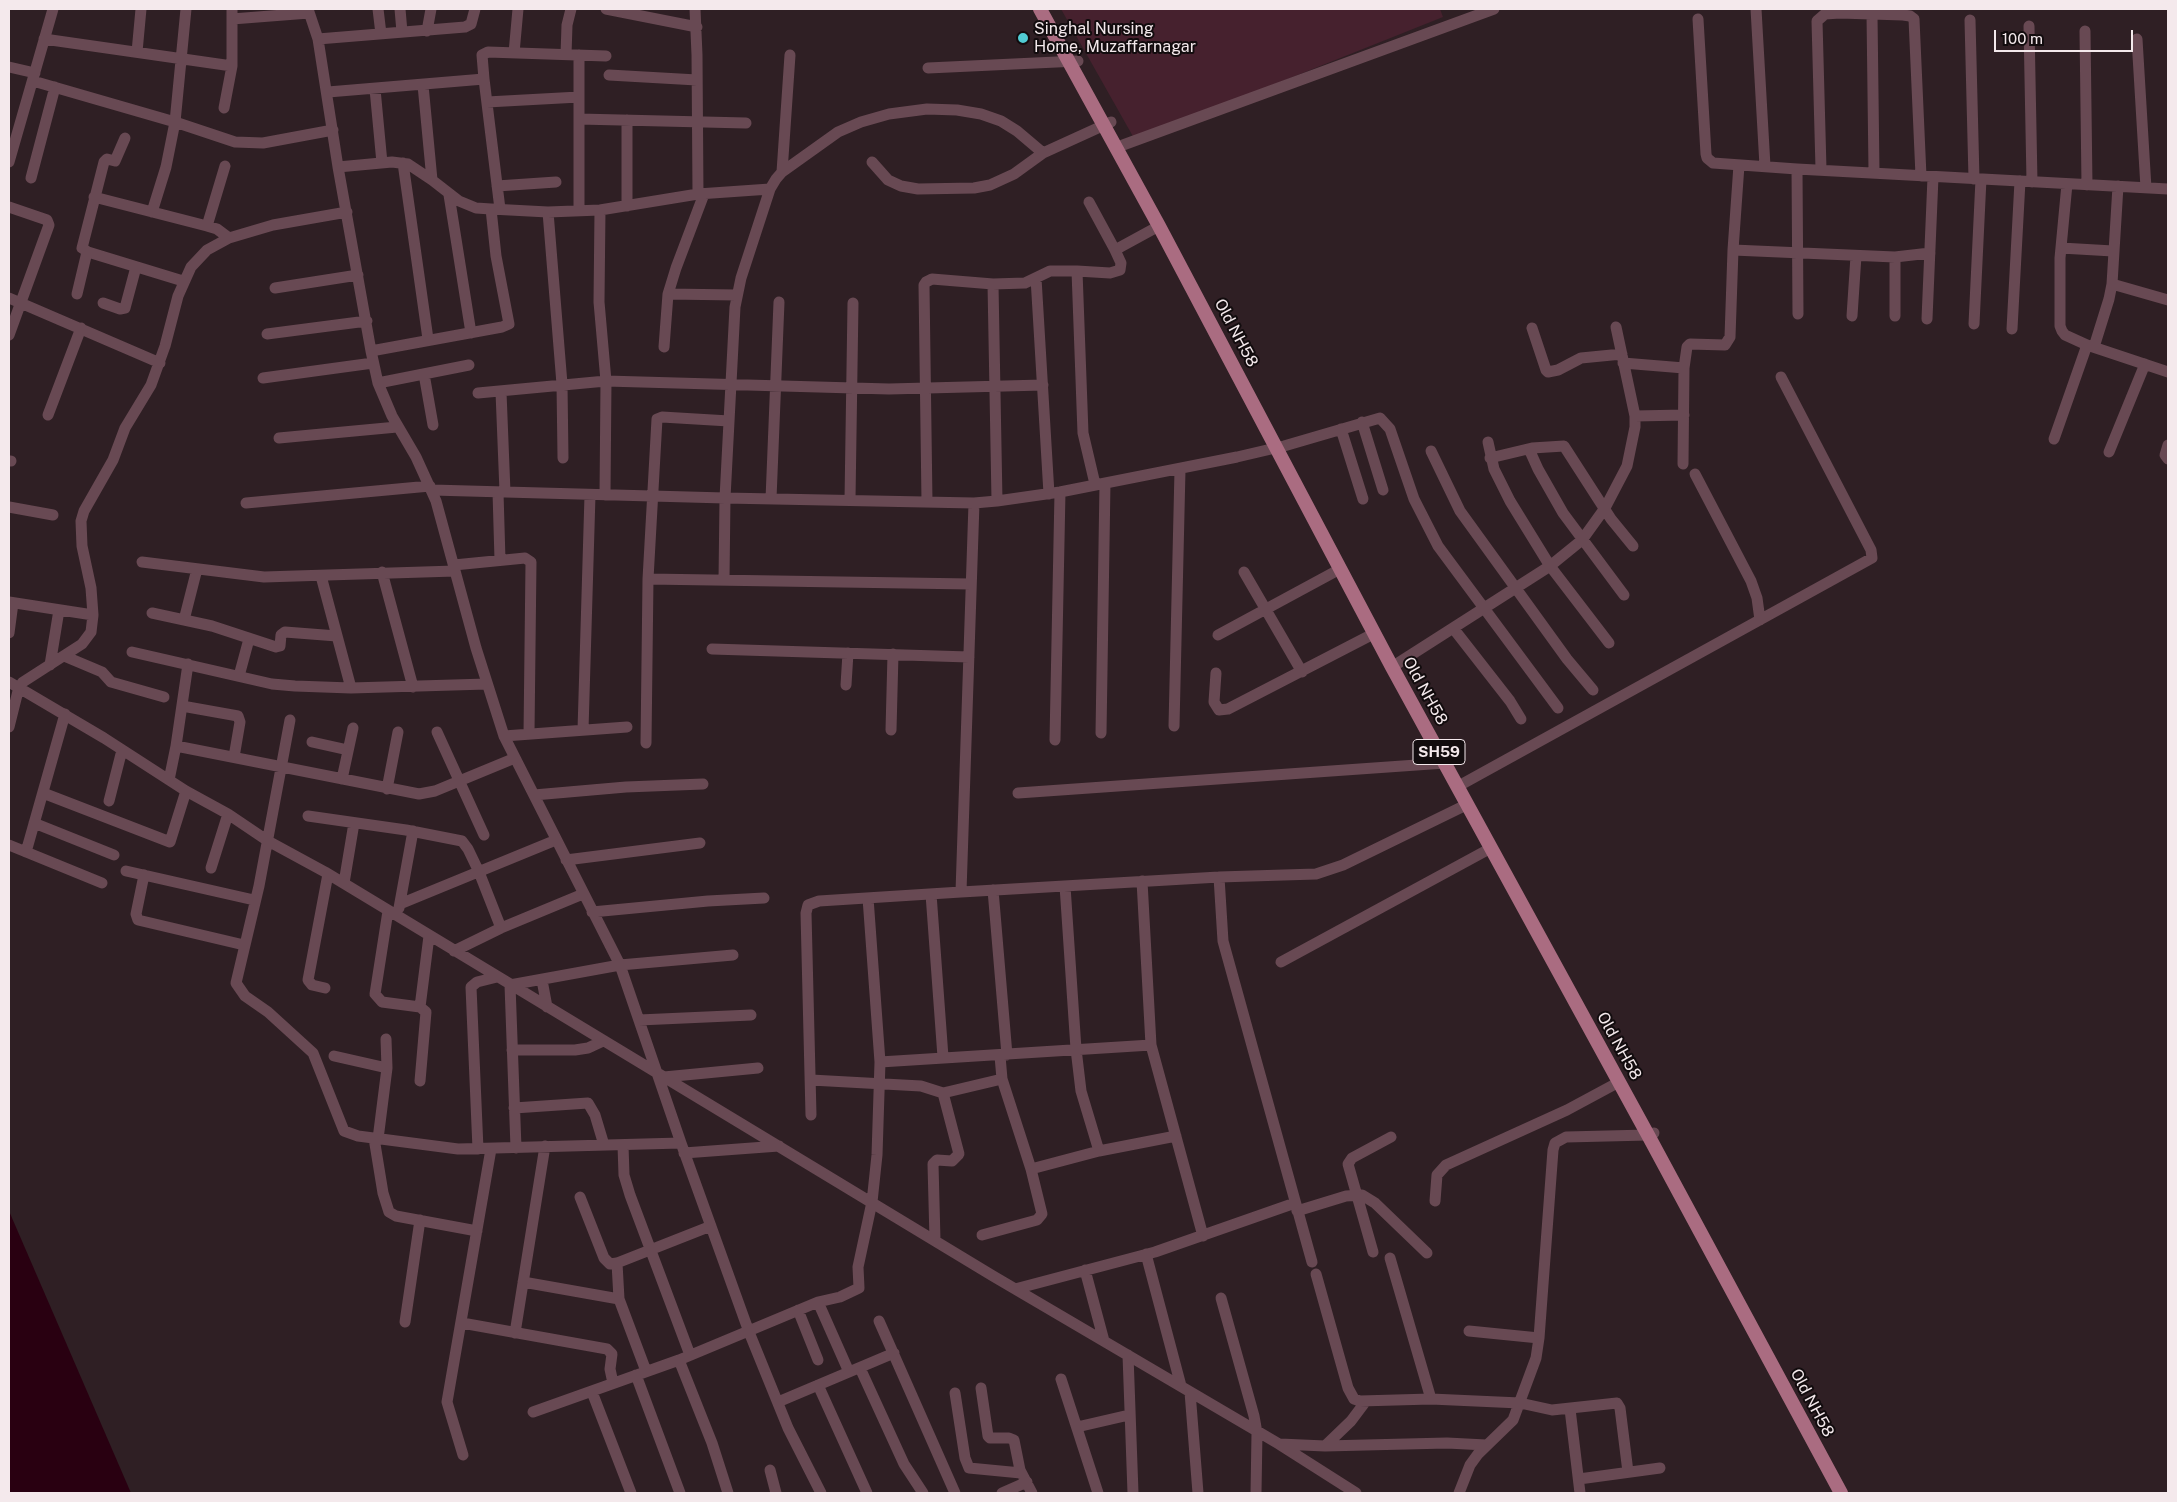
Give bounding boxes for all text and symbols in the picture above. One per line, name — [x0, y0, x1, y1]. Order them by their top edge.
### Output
place label: Singhal Nursing Home, Muzaffarnagar — [1034, 19, 1196, 57]
scale bar — [1997, 20, 2136, 52]
text: 100 m — [2002, 30, 2043, 47]
marker: Singhal Nursing Home, Muzaffarnagar — [1016, 31, 1030, 45]
street label: Old NH58 — [1210, 296, 1262, 370]
street label: Old NH58 — [1399, 654, 1451, 728]
road number: SH59 — [1413, 740, 1465, 764]
street label: Old NH58 — [1593, 1009, 1645, 1083]
street label: Old NH58 — [1786, 1366, 1838, 1440]

